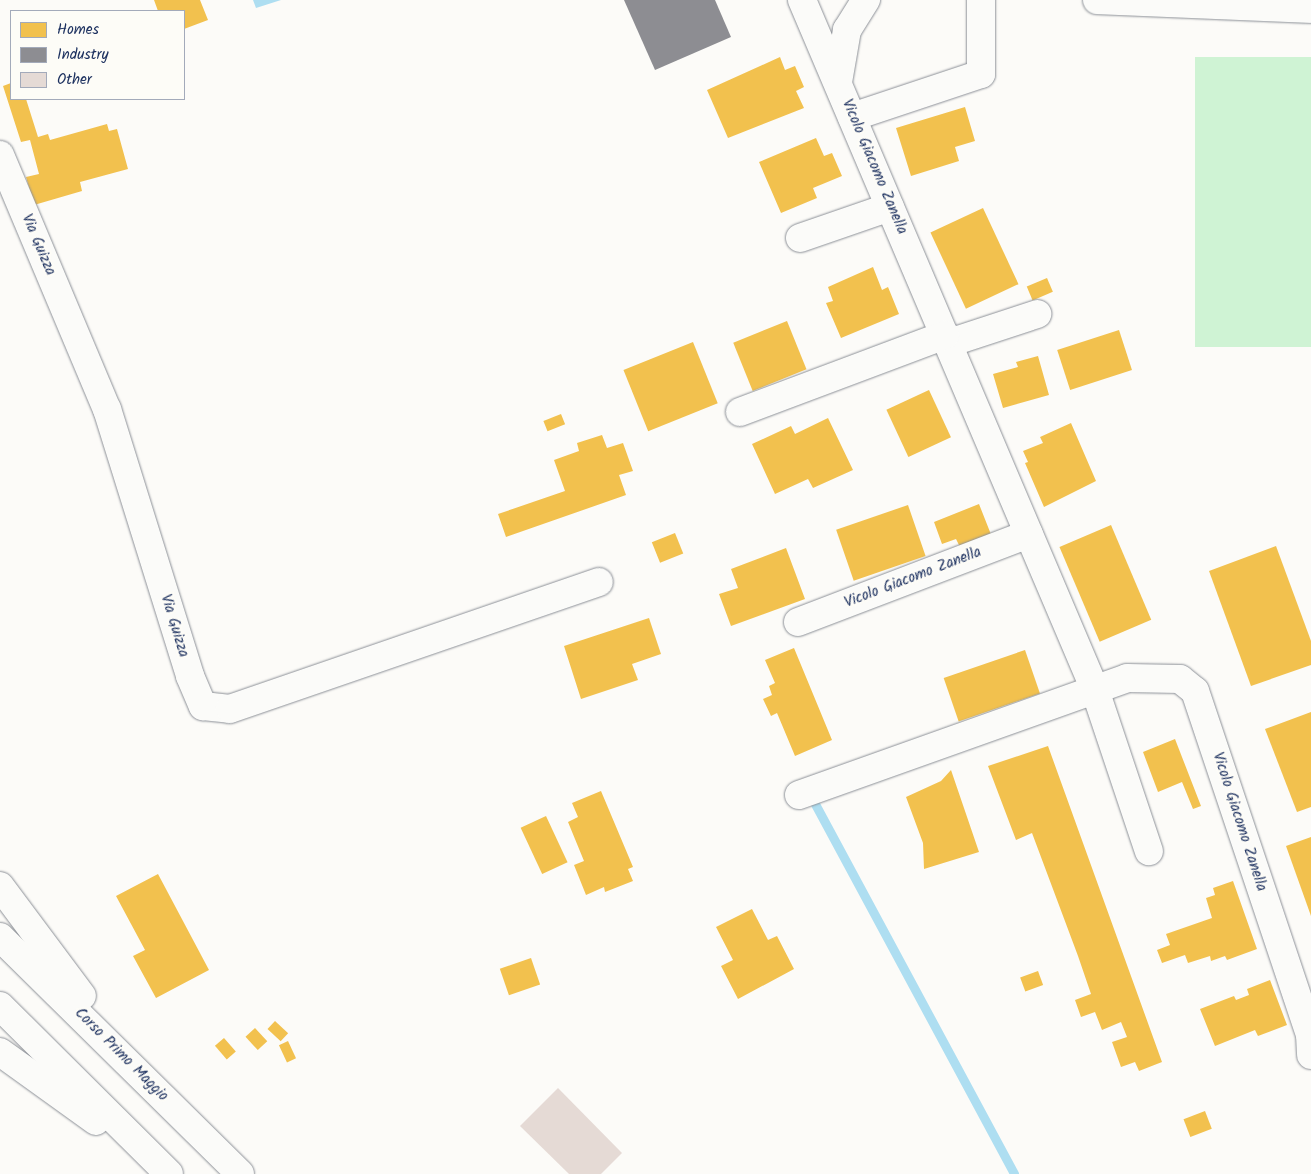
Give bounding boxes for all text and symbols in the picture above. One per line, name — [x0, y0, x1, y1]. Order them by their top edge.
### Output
legend — [10, 10, 185, 100]
text: Homes — [57, 18, 99, 42]
text: Industry — [57, 43, 109, 67]
text: Other — [57, 68, 92, 92]
street label: Vicolo Giacomo Zanella — [837, 97, 911, 237]
street label: Via Guizza — [17, 212, 59, 278]
street label: Vicolo Giacomo Zanella — [842, 544, 984, 612]
street label: Via Guizza — [156, 592, 192, 660]
street label: Vicolo Giacomo Zanella — [1208, 750, 1270, 894]
street label: Corso Primo Maggio — [70, 1004, 172, 1106]

